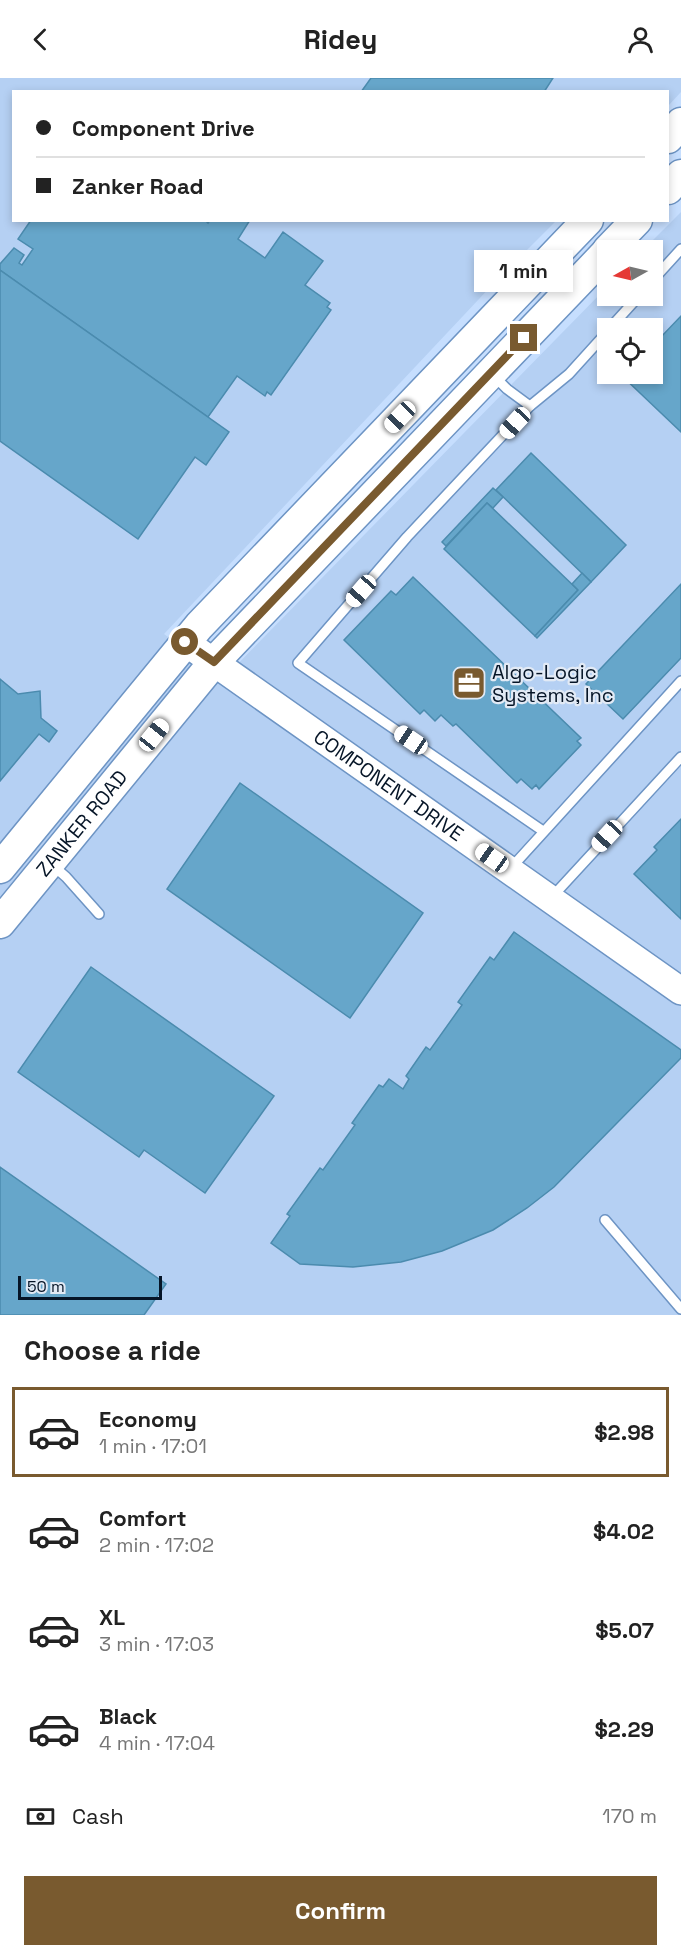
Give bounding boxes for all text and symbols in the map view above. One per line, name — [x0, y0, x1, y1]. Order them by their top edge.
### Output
text: Ridey — [304, 22, 377, 57]
icon: back — [24, 23, 57, 56]
icon: person — [624, 23, 657, 56]
text: Component Drive — [72, 114, 255, 142]
text: Zanker Road — [72, 172, 204, 200]
north arrow — [597, 240, 663, 306]
map controls — [597, 240, 663, 384]
callout: 1 min — [474, 251, 574, 293]
text: 1 min — [499, 258, 548, 284]
button: locate — [597, 318, 663, 384]
route end — [510, 324, 537, 351]
car — [381, 398, 419, 436]
car — [496, 404, 534, 442]
car — [342, 572, 380, 610]
route start — [171, 628, 198, 655]
place label: Algo-Logic Systems, Inc — [492, 659, 614, 708]
office icon: Algo-Logic Systems, Inc — [451, 665, 487, 701]
car — [136, 715, 172, 755]
car — [391, 722, 431, 758]
street label: COMPONENT DRIVE — [309, 724, 469, 847]
street label: ZANKER ROAD — [30, 765, 133, 882]
car — [588, 817, 626, 855]
car — [472, 840, 512, 876]
scale bar — [18, 1273, 162, 1300]
text: 50 m — [27, 1276, 65, 1297]
text: Choose a ride — [24, 1333, 201, 1368]
icon: car — [27, 1405, 81, 1459]
text: Economy — [99, 1405, 197, 1433]
text: $2.98 — [594, 1418, 654, 1446]
text: 1 min · 17:01 — [99, 1433, 207, 1459]
icon: car — [27, 1504, 81, 1558]
text: Comfort — [99, 1504, 187, 1532]
text: $4.02 — [593, 1517, 654, 1545]
text: 2 min · 17:02 — [99, 1532, 214, 1558]
icon: car — [27, 1603, 81, 1657]
text: XL — [99, 1603, 125, 1631]
text: $5.07 — [595, 1616, 654, 1644]
text: 3 min · 17:03 — [99, 1631, 214, 1657]
icon: car — [27, 1702, 81, 1756]
text: Black — [99, 1702, 157, 1730]
text: $2.29 — [594, 1715, 654, 1743]
text: 4 min · 17:04 — [99, 1730, 215, 1756]
icon: cash — [24, 1800, 57, 1833]
text: Cash — [72, 1802, 124, 1830]
text: 170 m — [602, 1803, 657, 1829]
button: Confirm — [24, 1876, 657, 1945]

